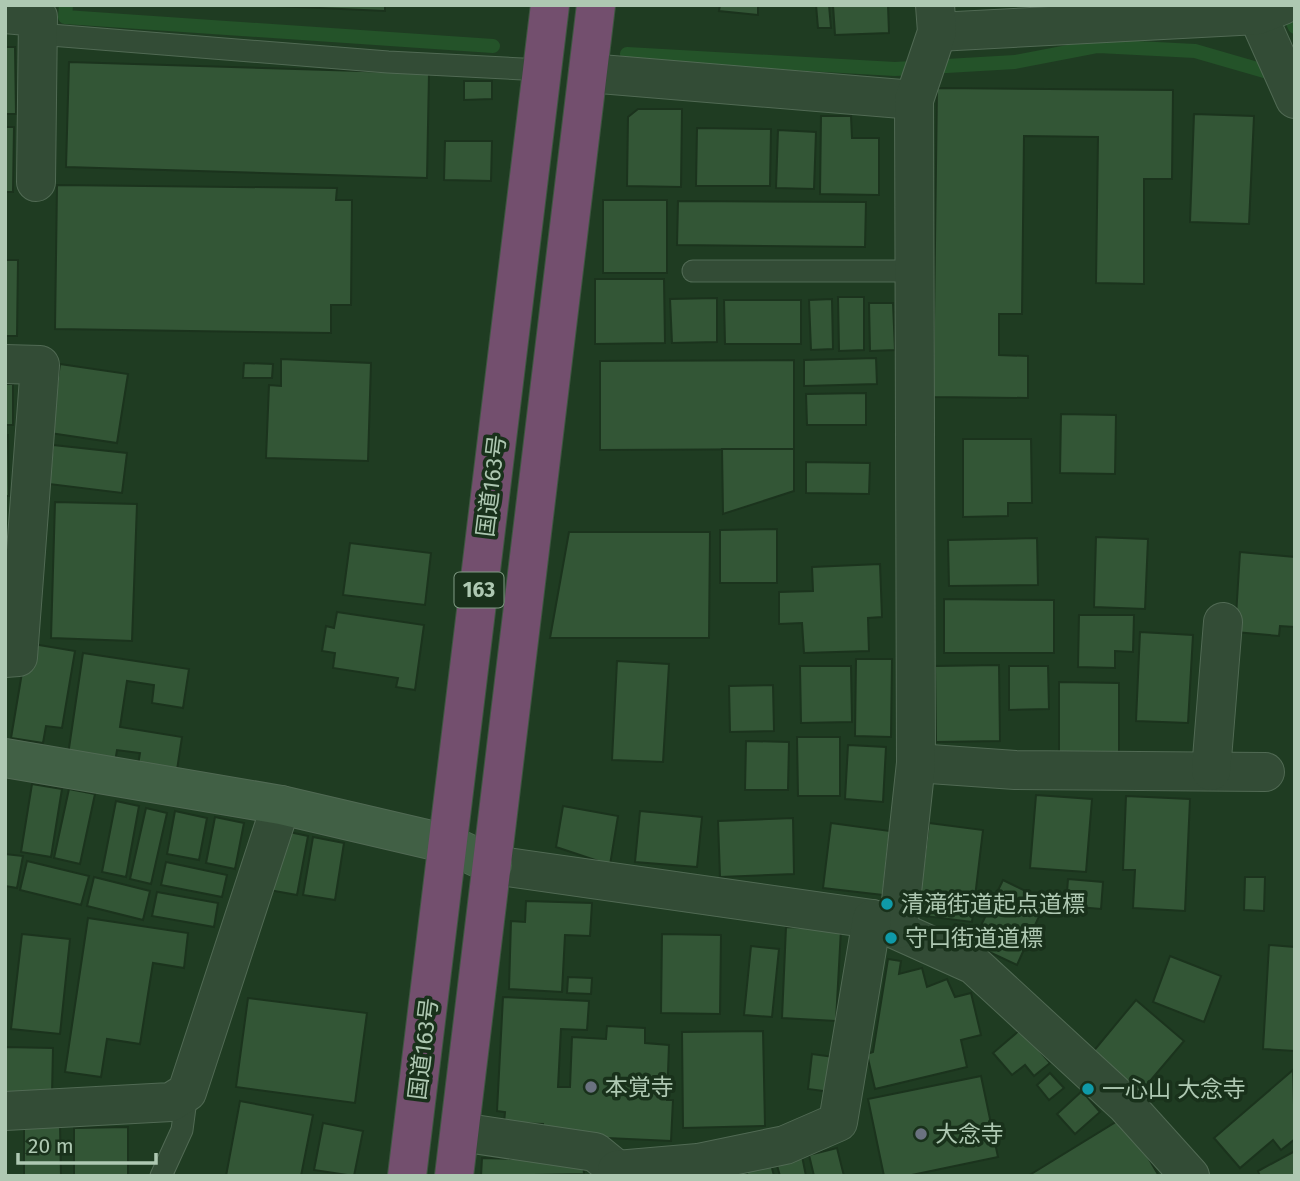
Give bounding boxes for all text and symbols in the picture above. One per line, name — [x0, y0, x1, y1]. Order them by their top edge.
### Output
street label: 国道163号 — [471, 433, 511, 539]
road number: 163 — [454, 572, 504, 608]
place label: 清滝街道起点道標 — [901, 890, 1085, 918]
marker: 清滝街道起点道標 — [879, 896, 895, 912]
place label: 守口街道道標 — [905, 924, 1043, 952]
marker: 守口街道道標 — [883, 930, 899, 946]
street label: 国道163号 — [403, 996, 443, 1102]
place label: 本覚寺 — [605, 1073, 674, 1101]
place label: 一心山 大念寺 — [1102, 1075, 1246, 1103]
marker: 本覚寺 — [583, 1079, 599, 1095]
marker: 一心山 大念寺 — [1080, 1081, 1096, 1097]
place label: 大念寺 — [935, 1120, 1004, 1148]
scale bar — [18, 1122, 156, 1166]
marker: 大念寺 — [913, 1126, 929, 1142]
text: 20 m — [28, 1133, 74, 1159]

